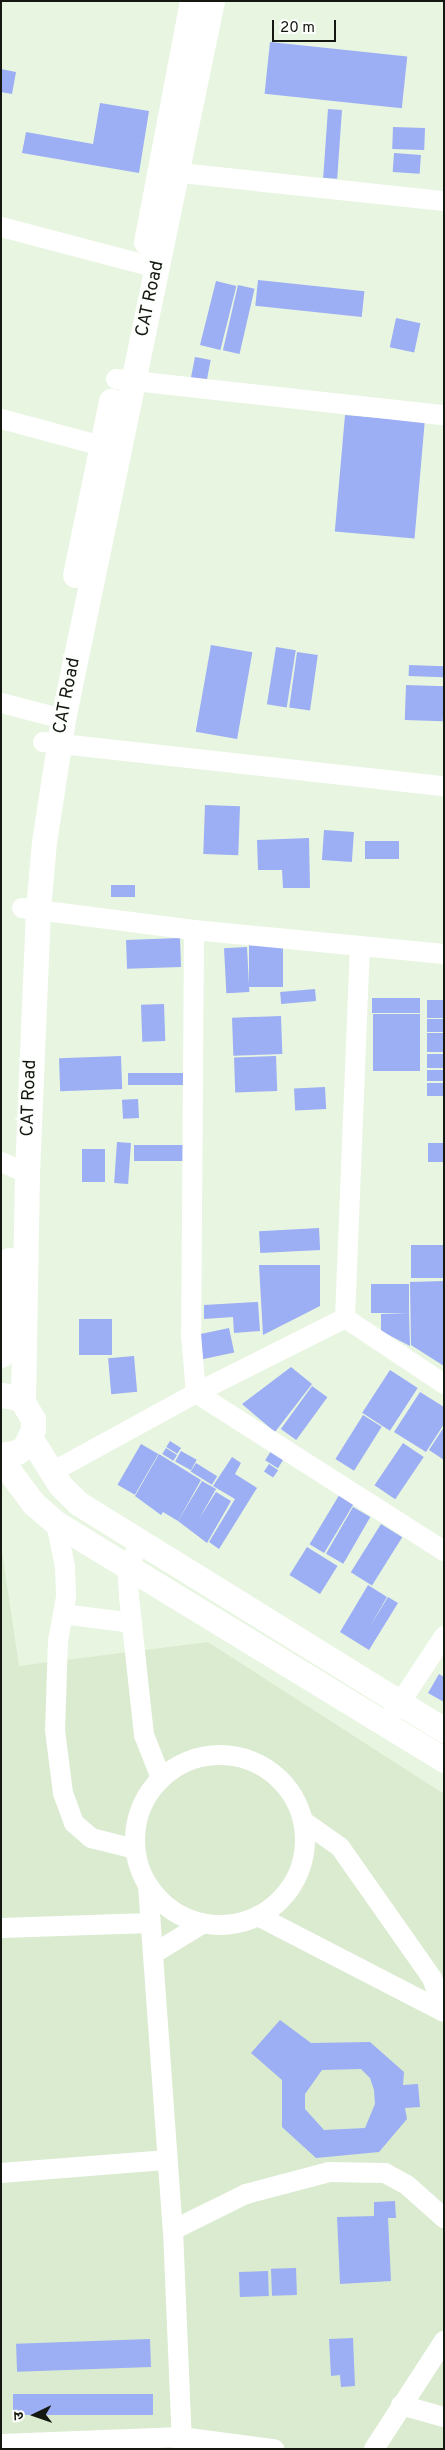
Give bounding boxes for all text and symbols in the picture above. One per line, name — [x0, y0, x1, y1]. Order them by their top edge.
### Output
scale bar — [275, 10, 339, 42]
text: 20 m — [280, 19, 315, 38]
street label: CAT Road — [132, 259, 170, 339]
street label: CAT Road — [50, 656, 86, 736]
street label: CAT Road — [18, 1059, 42, 1137]
north arrow — [10, 2390, 60, 2440]
text: उ — [11, 2411, 28, 2420]

